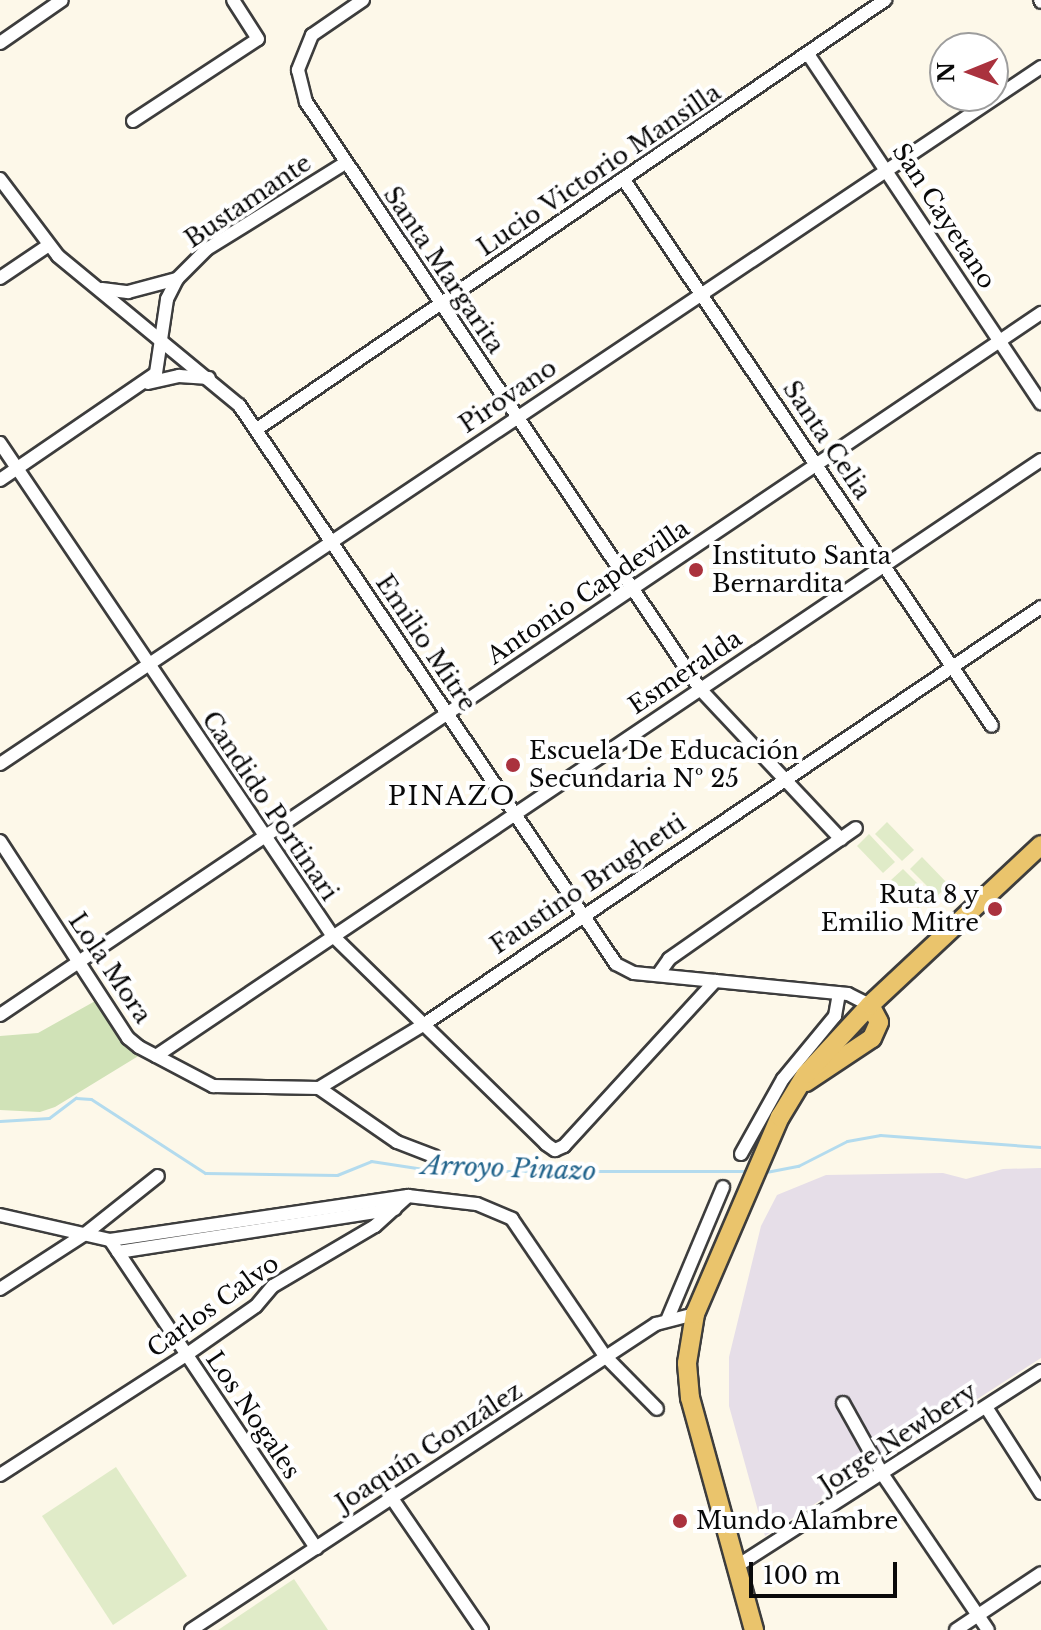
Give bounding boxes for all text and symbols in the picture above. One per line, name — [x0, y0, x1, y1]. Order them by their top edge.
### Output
north arrow — [929, 32, 1009, 112]
text: N — [933, 62, 960, 83]
street label: Lucio Victorio Mansilla — [472, 78, 726, 262]
street label: San Cayetano — [886, 138, 1002, 294]
street label: Bustamante — [179, 148, 317, 254]
street label: Santa Margarita — [378, 181, 510, 359]
street label: Pirovano — [454, 353, 562, 439]
street label: Santa Celia — [777, 375, 877, 505]
street label: Antonio Capdevilla — [482, 514, 694, 670]
place label: Instituto Santa Bernardita — [712, 542, 891, 598]
marker: Instituto Santa Bernardita — [687, 561, 705, 579]
street label: Emilio Mitre — [370, 569, 482, 717]
street label: Esmeralda — [623, 624, 747, 720]
street label: Candido Portinari — [196, 706, 344, 906]
place label: Escuela De Educación Secundaria Nº 25 — [529, 737, 799, 793]
marker: Escuela De Educación Secundaria Nº 25 — [504, 756, 522, 774]
district label: PINAZO — [388, 781, 516, 813]
street label: Faustino Brughetti — [485, 808, 691, 960]
place label: Ruta 8 y Emilio Mitre — [821, 881, 979, 937]
marker: Ruta 8 y Emilio Mitre — [986, 900, 1004, 918]
street label: Lola Mora — [63, 907, 157, 1029]
water label: Arroyo Pinazo — [421, 1150, 597, 1188]
street label: Carlos Calvo — [142, 1249, 284, 1363]
street label: Los Nogales — [200, 1346, 306, 1484]
street label: Joaquín González — [331, 1376, 527, 1518]
street label: Jorge Newbery — [814, 1376, 982, 1500]
place label: Mundo Alambre — [696, 1507, 899, 1535]
marker: Mundo Alambre — [671, 1512, 689, 1530]
scale bar — [753, 1546, 901, 1596]
text: 100 m — [763, 1561, 841, 1590]

